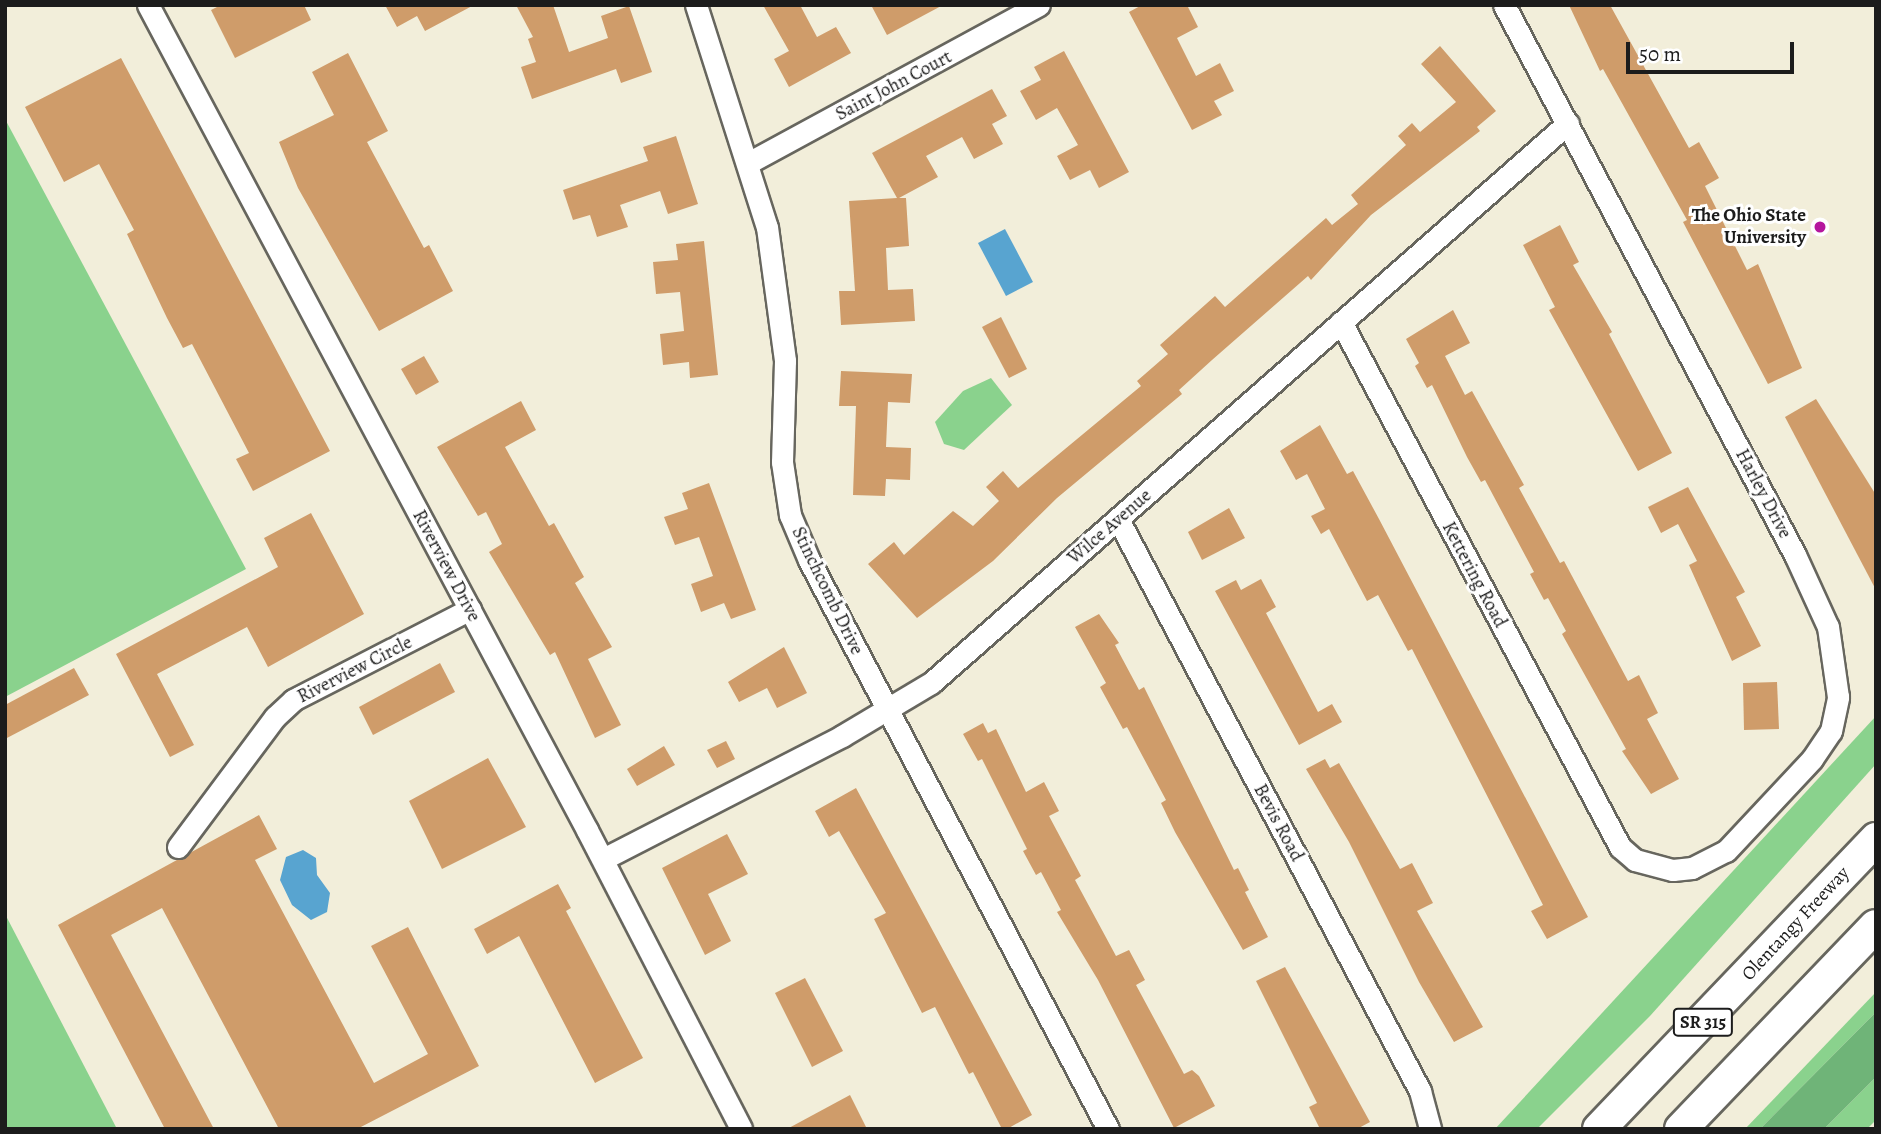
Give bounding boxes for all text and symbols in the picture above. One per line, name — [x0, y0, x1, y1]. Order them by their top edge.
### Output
scale bar — [1629, 28, 1797, 72]
text: 50 m — [1639, 40, 1681, 68]
street label: Saint John Court — [832, 46, 956, 126]
place label: The Ohio State University — [1692, 205, 1806, 249]
marker: The Ohio State University — [1812, 219, 1828, 235]
street label: Harley Drive — [1730, 445, 1796, 543]
street label: Wilce Avenue — [1063, 484, 1157, 570]
street label: Riverview Drive — [407, 506, 485, 626]
street label: Kettering Road — [1437, 518, 1511, 632]
street label: Stinchcomb Drive — [786, 523, 868, 659]
street label: Riverview Circle — [294, 631, 416, 709]
street label: Bevis Road — [1248, 780, 1308, 866]
street label: Olentangy Freeway — [1737, 862, 1855, 986]
road number: SR 315 — [1672, 1007, 1734, 1036]

